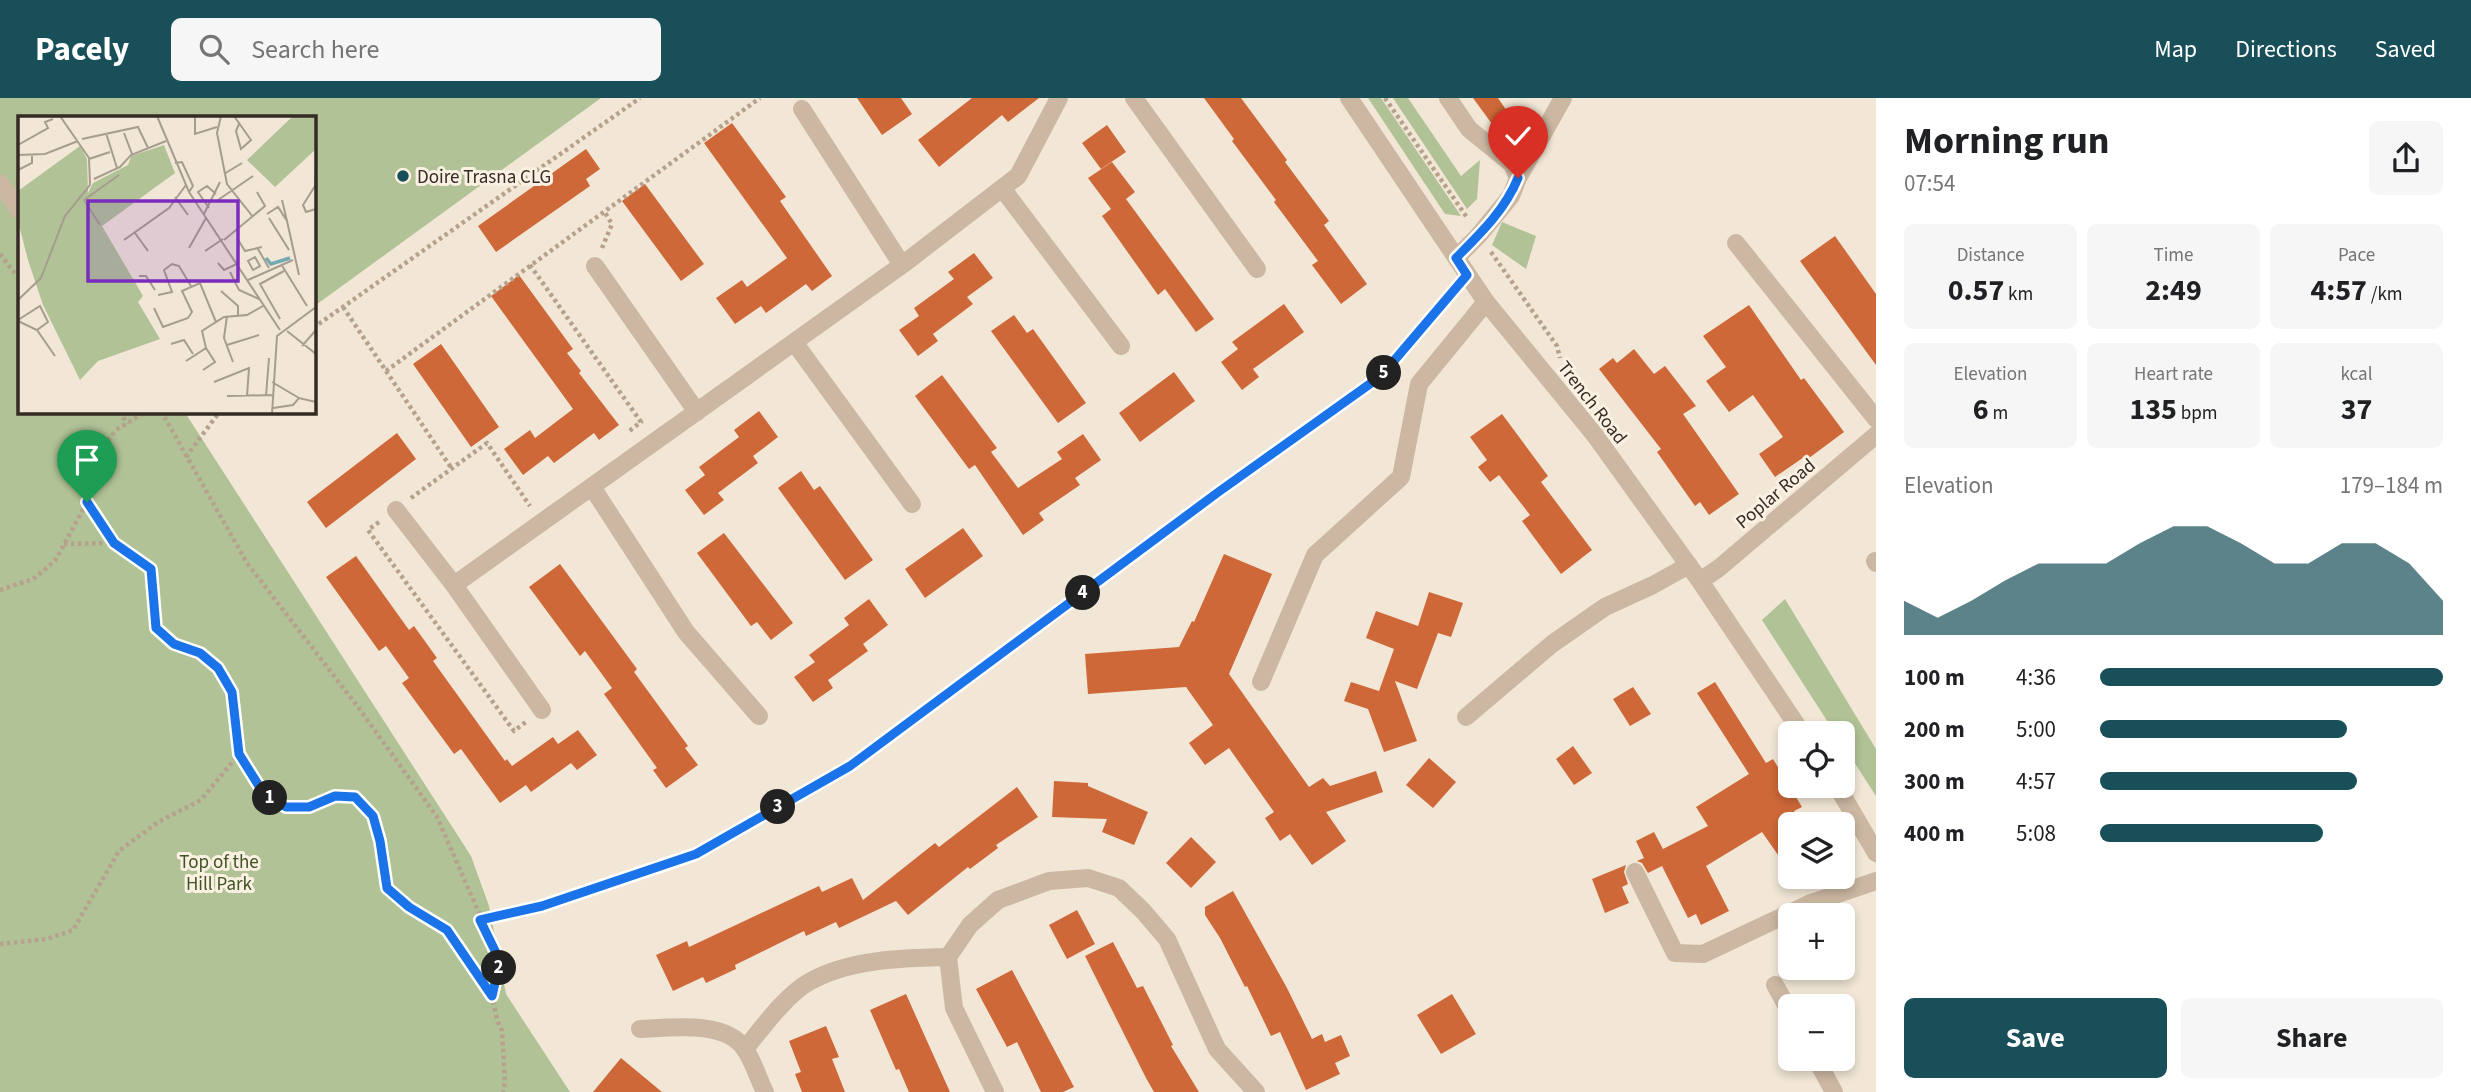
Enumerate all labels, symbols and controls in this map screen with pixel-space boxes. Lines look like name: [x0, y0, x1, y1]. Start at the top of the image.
search box: [171, 18, 661, 81]
text: Pacely: [35, 26, 129, 73]
icon: search: [195, 30, 233, 68]
text: Search here: [251, 31, 379, 68]
text: Map: [2154, 32, 2197, 67]
text: Directions: [2235, 32, 2337, 67]
text: Saved: [2375, 32, 2436, 67]
pin: [1488, 106, 1548, 178]
text: Morning run: [1904, 114, 2109, 168]
inset map: [18, 116, 315, 413]
icon: check: [1499, 117, 1537, 155]
button: share: [2369, 121, 2443, 195]
place label: Doire Trasna CLG: [417, 164, 551, 191]
text: 07:54: [1904, 167, 1955, 200]
marker: Doire Trasna CLG: [395, 168, 411, 184]
text: Distance: [1957, 242, 2024, 269]
text: Time: [2153, 242, 2194, 269]
text: Pace: [2338, 242, 2375, 269]
text: 0.57: [1948, 269, 2004, 312]
text: 2:49: [2145, 269, 2202, 312]
text: 4:57: [2310, 269, 2367, 312]
text: km: [2004, 281, 2033, 308]
text: /km: [2367, 281, 2403, 308]
pin: 5: [1366, 356, 1402, 390]
street label: Trench Road: [1551, 356, 1633, 450]
text: 5: [1378, 359, 1389, 386]
text: Elevation: [1954, 361, 2027, 388]
text: Heart rate: [2134, 361, 2213, 388]
text: kcal: [2341, 361, 2372, 388]
text: 6: [1973, 388, 1989, 431]
text: 135: [2129, 388, 2177, 431]
text: 37: [2341, 388, 2372, 431]
text: m: [1989, 400, 2008, 427]
text: bpm: [2177, 400, 2218, 427]
pin: [57, 430, 117, 502]
icon: arrive: [68, 441, 106, 479]
street label: Poplar Road: [1730, 453, 1822, 536]
text: Elevation: [1904, 469, 1994, 502]
text: 179–184 m: [2340, 469, 2443, 502]
pin: 4: [1066, 575, 1100, 610]
text: 4: [1077, 579, 1088, 606]
text: 100 m: [1904, 661, 1965, 694]
text: 4:36: [2016, 661, 2056, 694]
text: 200 m: [1904, 713, 1965, 746]
text: 5:00: [2016, 713, 2056, 746]
map controls: [1778, 721, 1855, 1071]
button: locate: [1778, 721, 1855, 798]
text: 300 m: [1904, 765, 1965, 798]
text: 4:57: [2016, 765, 2056, 798]
pin: 1: [252, 780, 288, 816]
text: 1: [264, 784, 275, 811]
pin: 3: [760, 790, 796, 824]
text: 3: [772, 793, 783, 820]
button: layers: [1778, 812, 1855, 889]
text: 400 m: [1904, 817, 1965, 850]
text: 5:08: [2016, 817, 2056, 850]
park label: Top of the Hill Park: [179, 849, 259, 898]
button: +: [1778, 903, 1855, 980]
pin: 2: [482, 950, 516, 986]
text: 2: [493, 954, 504, 981]
button: −: [1778, 994, 1855, 1071]
button: Save: [1904, 998, 2167, 1078]
button: Share: [2181, 998, 2443, 1078]

